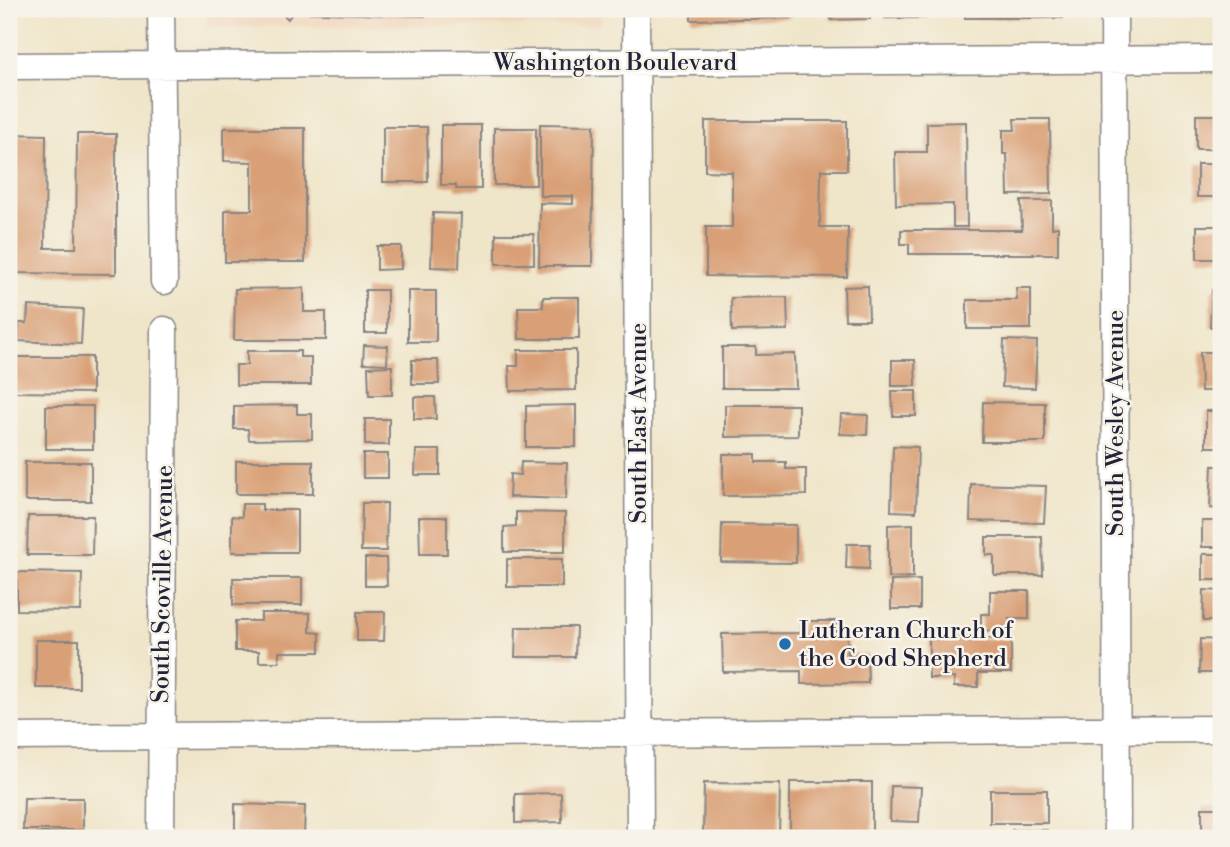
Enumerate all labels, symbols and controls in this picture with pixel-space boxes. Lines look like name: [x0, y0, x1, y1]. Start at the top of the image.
street label: Washington Boulevard: [492, 48, 737, 78]
street label: South Wesley Avenue: [1101, 310, 1131, 536]
street label: South East Avenue: [624, 323, 654, 523]
street label: South Scoville Avenue: [146, 465, 180, 703]
place label: Lutheran Church of the Good Shepherd: [799, 616, 1014, 674]
marker: Lutheran Church of the Good Shepherd: [777, 636, 793, 652]

